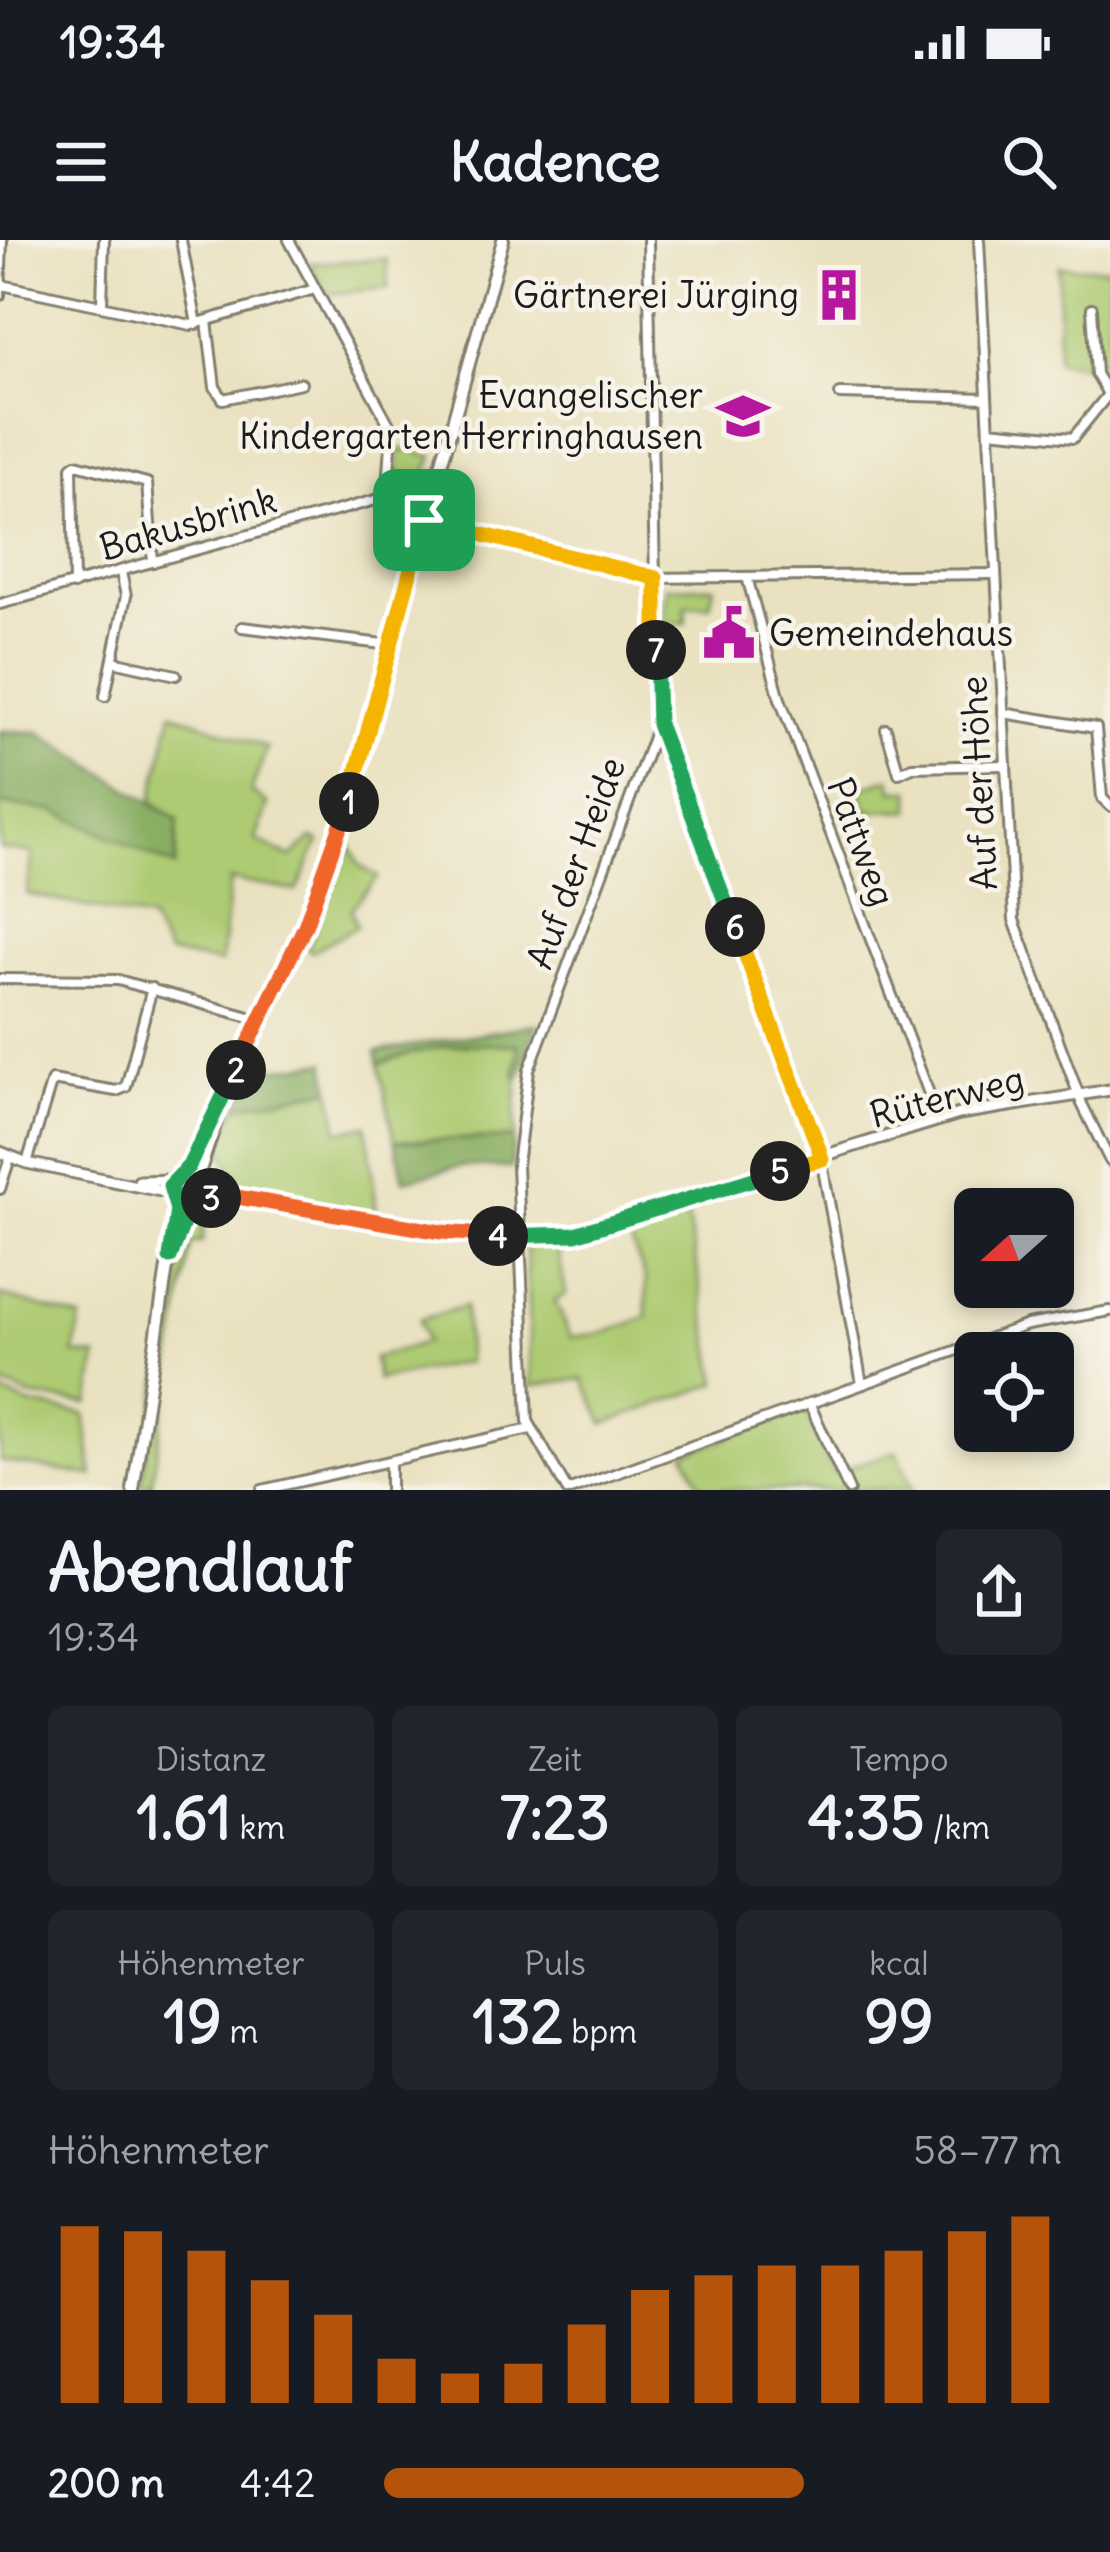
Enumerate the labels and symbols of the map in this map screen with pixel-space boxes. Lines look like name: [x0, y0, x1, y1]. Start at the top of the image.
building icon: Gärtnerei Jürging: [810, 266, 868, 324]
place label: Gärtnerei Jürging: [513, 273, 799, 318]
place label: Evangelischer Kindergarten Herringhausen: [239, 373, 703, 459]
school or university icon: Evangelischer Kindergarten Herringhausen: [714, 387, 772, 445]
pin: [373, 469, 475, 571]
street label: Bakusbrink: [94, 477, 282, 571]
public building icon: Gemeindehaus: [700, 604, 758, 662]
place label: Gemeindehaus: [769, 611, 1013, 656]
pin: 7: [626, 620, 686, 680]
street label: Auf der Höhe: [951, 675, 1007, 891]
street label: Auf der Heide: [517, 751, 635, 975]
pin: 1: [319, 772, 379, 832]
street label: Pattweg: [817, 772, 905, 912]
pin: 6: [705, 897, 765, 957]
pin: 2: [206, 1040, 266, 1100]
street label: Rüterweg: [865, 1056, 1029, 1138]
pin: 5: [750, 1141, 810, 1201]
pin: 3: [181, 1168, 241, 1228]
north arrow: [954, 1188, 1074, 1308]
pin: 4: [468, 1206, 528, 1266]

